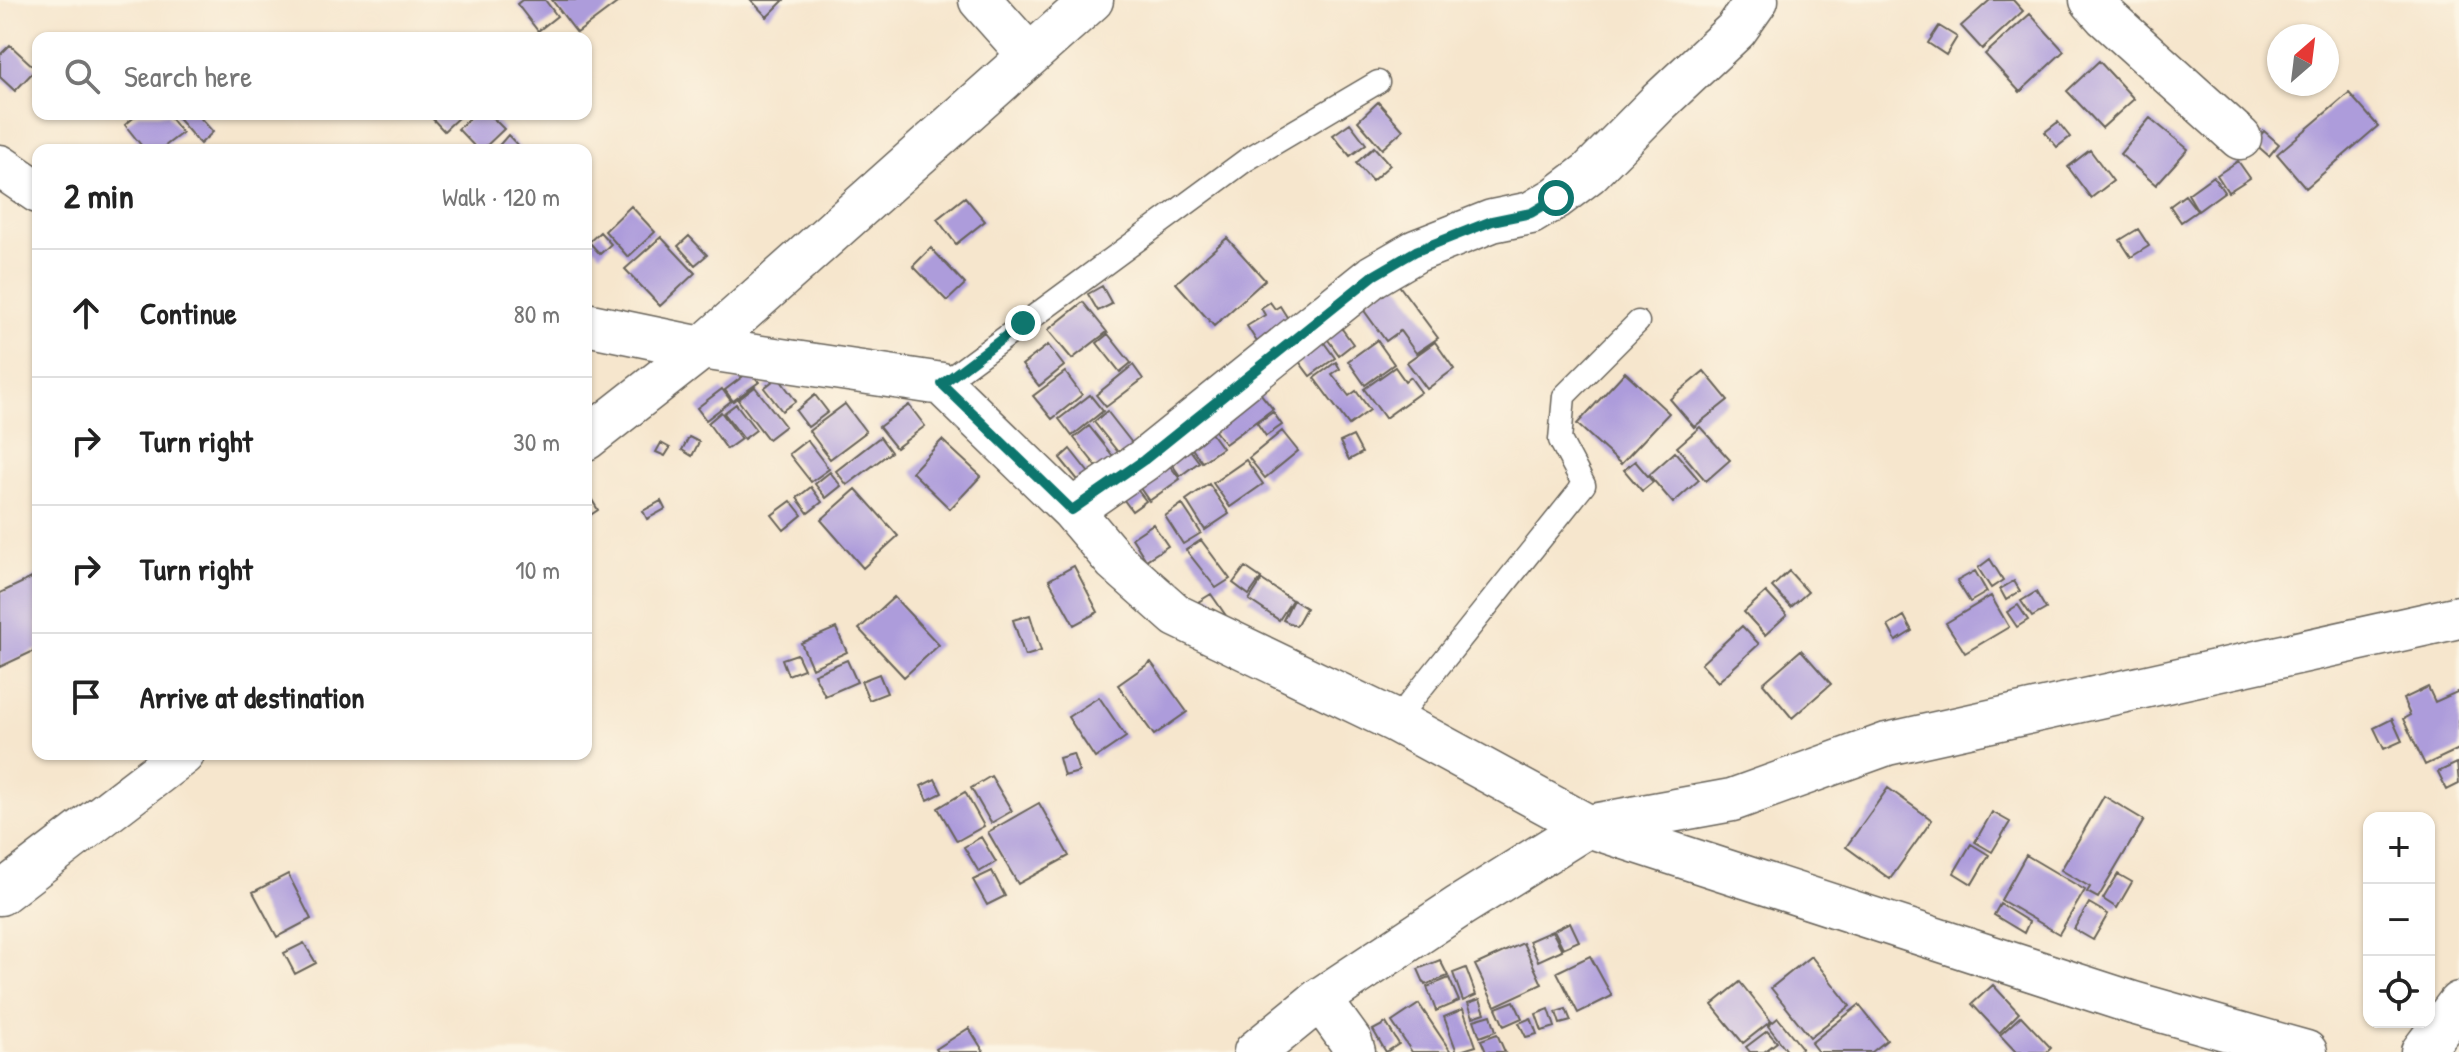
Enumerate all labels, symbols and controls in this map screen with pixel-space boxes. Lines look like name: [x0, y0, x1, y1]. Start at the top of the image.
north arrow: [2267, 24, 2339, 96]
search box: [32, 32, 592, 120]
icon: search: [60, 54, 104, 98]
text: Search here: [124, 56, 252, 96]
text: 2 min: [64, 173, 134, 219]
text: Walk · 120 m: [442, 179, 560, 214]
route start: [1538, 180, 1574, 216]
icon: ahead: [64, 291, 108, 335]
text: Continue: [140, 293, 237, 333]
text: 80 m: [513, 296, 560, 331]
route end: [1005, 305, 1041, 341]
icon: right: [64, 419, 108, 463]
text: Turn right: [140, 421, 253, 461]
text: 30 m: [513, 424, 560, 459]
icon: right: [64, 547, 108, 591]
text: Turn right: [140, 549, 253, 589]
text: 10 m: [515, 552, 560, 587]
icon: arrive: [64, 675, 108, 719]
text: Arrive at destination: [140, 677, 365, 717]
map controls: [2363, 812, 2435, 1028]
button: +: [2363, 812, 2435, 884]
button: −: [2363, 884, 2435, 956]
button: locate: [2363, 956, 2435, 1028]

